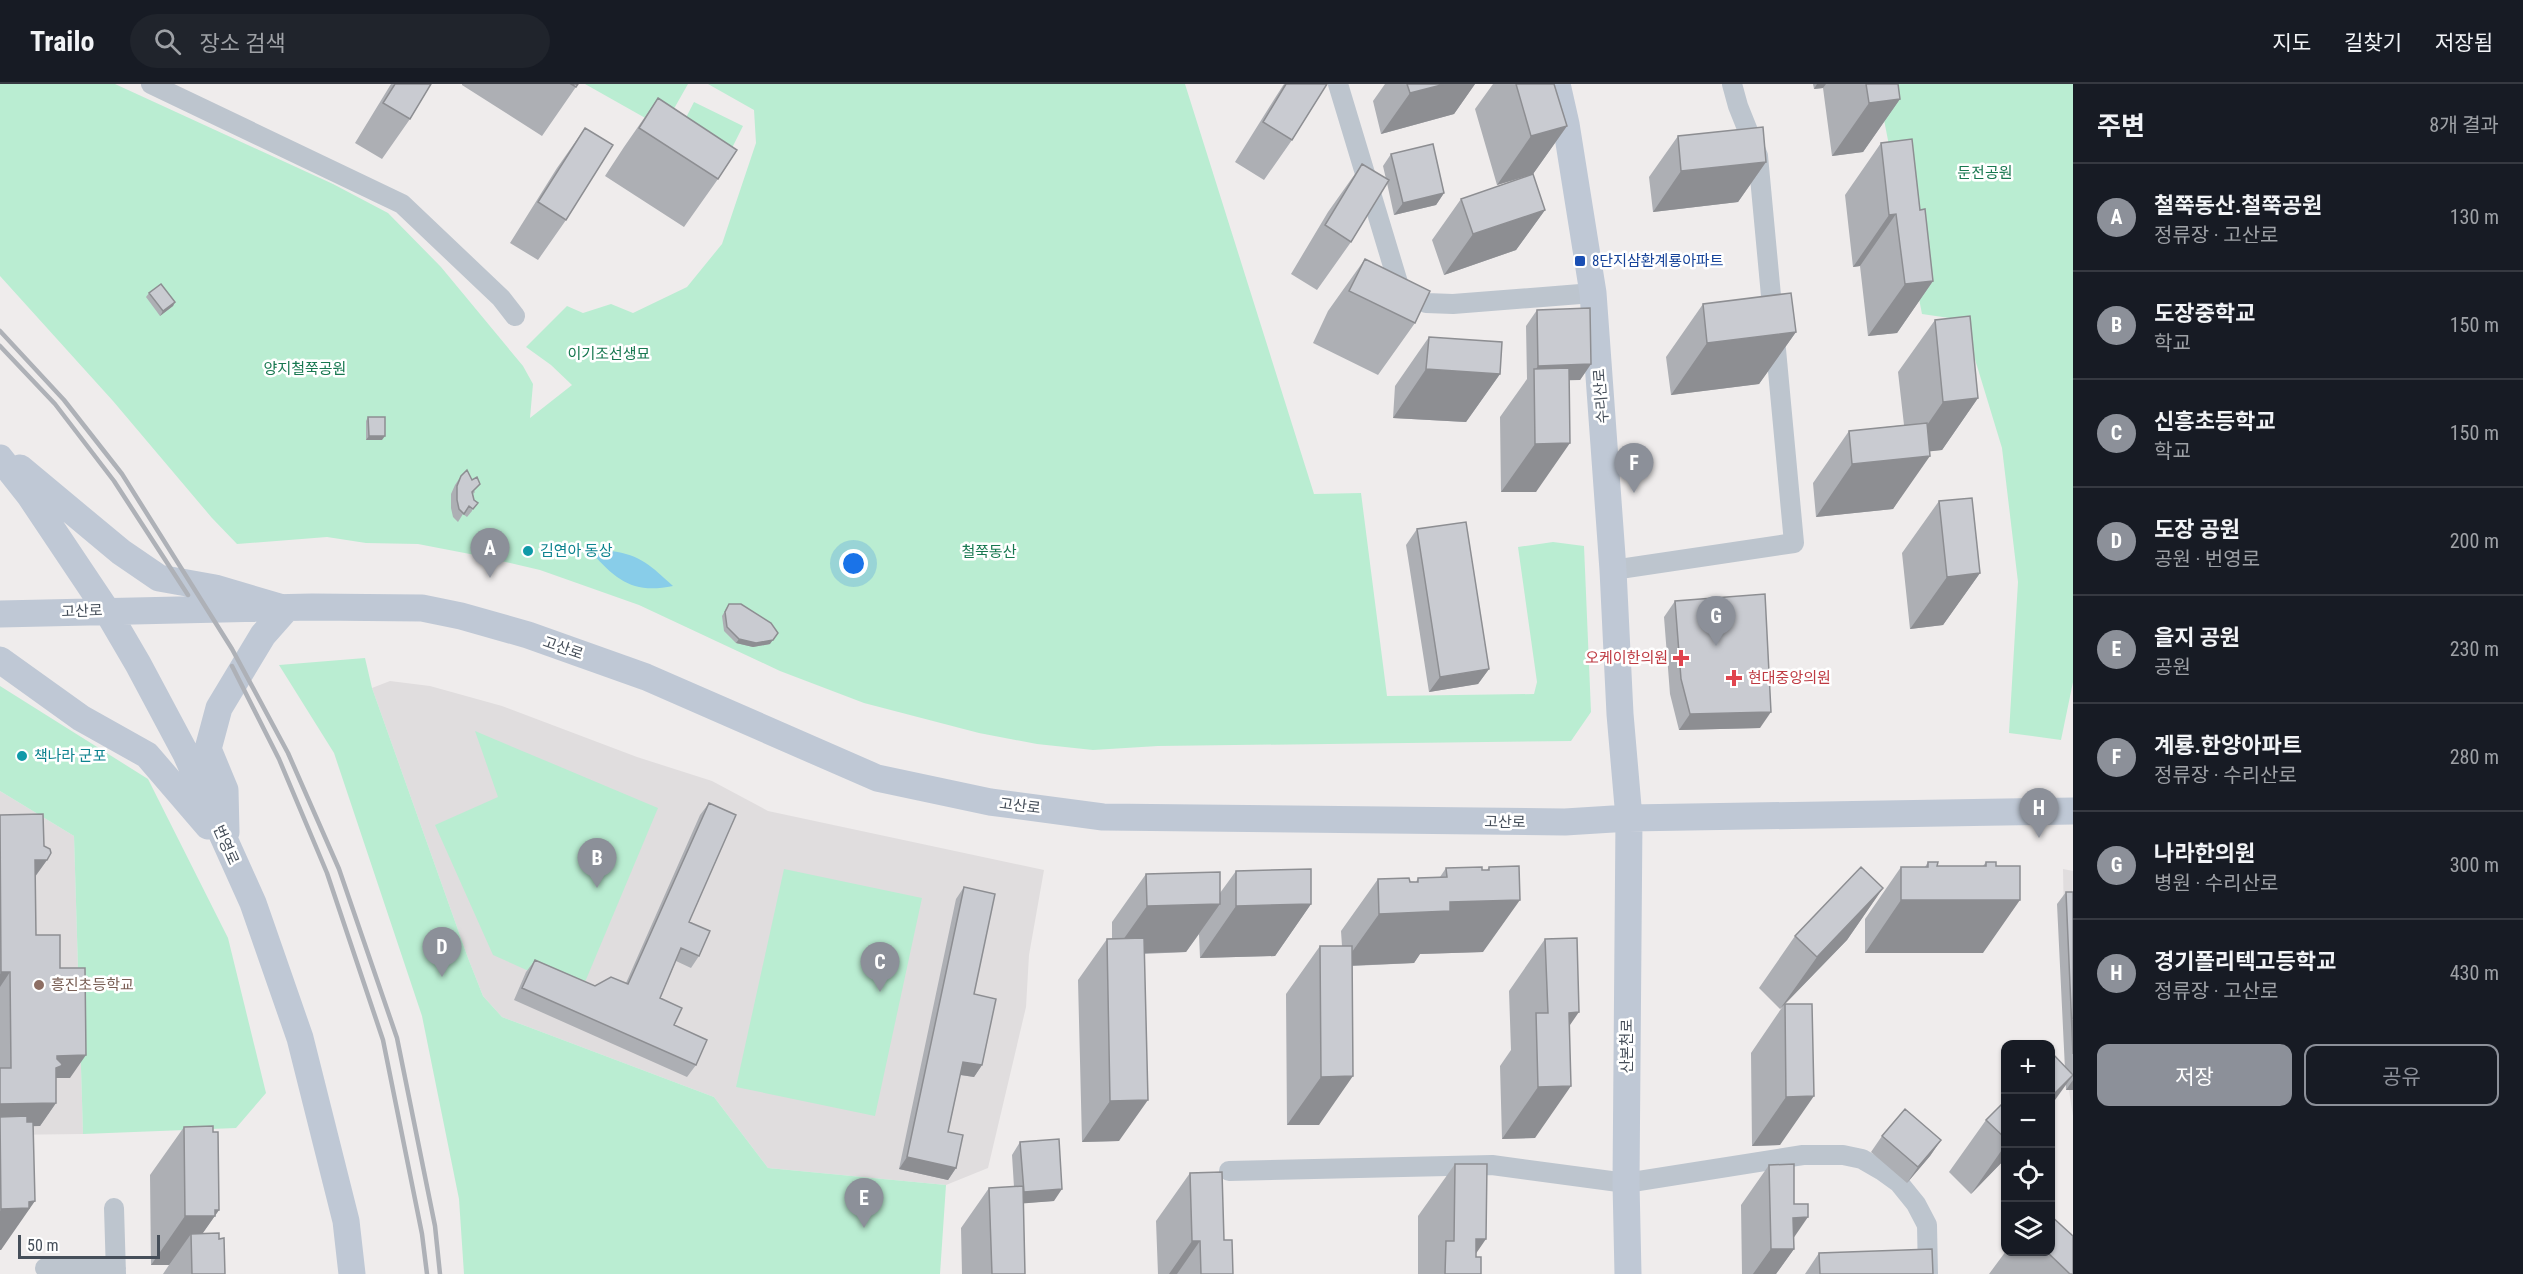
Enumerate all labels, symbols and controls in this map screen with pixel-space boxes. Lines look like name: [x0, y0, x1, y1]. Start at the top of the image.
search box: [130, 14, 550, 68]
text: Trailo: [30, 25, 94, 58]
icon: search: [151, 25, 184, 58]
text: 장소 검색: [199, 31, 285, 56]
text: 지도: [2272, 31, 2311, 55]
text: 길찾기: [2344, 31, 2402, 55]
text: 저장됨: [2435, 31, 2493, 55]
text: 주변: [2097, 111, 2145, 141]
text: 8개 결과: [2429, 113, 2499, 137]
park label: 둔전공원: [1957, 164, 2013, 182]
text: 철쭉동산.철쭉공원: [2154, 193, 2322, 218]
text: A: [2111, 205, 2122, 229]
text: 130 m: [2450, 205, 2499, 229]
text: 정류장 · 고산로: [2154, 223, 2278, 247]
place label: 8단지삼환계룡아파트: [1592, 252, 1724, 270]
marker: 8단지삼환계룡아파트: [1573, 254, 1587, 268]
text: 도장중학교: [2154, 301, 2255, 326]
text: B: [2111, 313, 2122, 337]
text: 150 m: [2450, 313, 2499, 337]
text: 학교: [2154, 331, 2191, 355]
park label: 이기조선생묘: [568, 345, 650, 363]
park label: 양지철쭉공원: [264, 360, 346, 378]
street label: 수리산로: [1590, 368, 1612, 424]
text: 신흥초등학교: [2154, 409, 2275, 434]
text: C: [2111, 421, 2122, 445]
text: 150 m: [2450, 421, 2499, 445]
text: 학교: [2154, 439, 2191, 463]
pin: F: [1614, 444, 1654, 493]
text: 도장 공원: [2154, 517, 2240, 542]
pin: A: [470, 528, 510, 578]
text: D: [2111, 529, 2122, 553]
text: 200 m: [2450, 529, 2499, 553]
place label: 김연아 동상: [540, 542, 613, 560]
park label: 철쭉동산: [961, 543, 1017, 561]
marker: 김연아 동상: [521, 544, 535, 558]
text: 공원 · 번영로: [2154, 547, 2260, 571]
your location: [839, 549, 868, 578]
pin: G: [1696, 596, 1736, 646]
street label: 고산로: [61, 601, 103, 621]
text: 을지 공원: [2154, 625, 2240, 650]
street label: 고산로: [540, 633, 586, 663]
text: E: [2112, 637, 2121, 661]
text: 230 m: [2450, 637, 2499, 661]
place label: 오케이한의원: [1585, 649, 1668, 667]
marker: 오케이한의원: [1672, 649, 1690, 667]
text: 공원: [2154, 655, 2191, 679]
marker: 현대중앙의원: [1725, 669, 1743, 687]
place label: 현대중앙의원: [1748, 669, 1831, 687]
text: 계룡.한양아파트: [2154, 733, 2302, 758]
text: F: [2112, 745, 2121, 769]
text: 280 m: [2450, 745, 2499, 769]
place label: 책나라 군포: [34, 747, 106, 765]
marker: 책나라 군포: [15, 749, 29, 763]
text: 정류장 · 수리산로: [2154, 763, 2297, 787]
pin: H: [2020, 788, 2058, 838]
street label: 고산로: [998, 795, 1042, 817]
street label: 고산로: [1484, 813, 1526, 831]
street label: 번영로: [209, 822, 243, 868]
pin: B: [578, 838, 616, 888]
text: 나라한의원: [2154, 841, 2255, 866]
text: G: [2111, 853, 2122, 877]
text: 300 m: [2450, 853, 2499, 877]
text: 병원 · 수리산로: [2154, 871, 2278, 895]
pin: D: [422, 928, 462, 977]
pin: C: [860, 942, 900, 992]
text: 경기폴리텍고등학교: [2154, 949, 2336, 974]
text: H: [2110, 961, 2123, 985]
text: 430 m: [2450, 961, 2499, 985]
place label: 흥진초등학교: [51, 976, 134, 994]
marker: 흥진초등학교: [32, 978, 46, 992]
text: 정류장 · 고산로: [2154, 979, 2278, 1003]
street label: 산본천로: [1618, 1018, 1636, 1074]
map controls: [2001, 1040, 2055, 1256]
button: +: [2001, 1040, 2055, 1094]
button: 저장: [2097, 1044, 2292, 1106]
button: 공유: [2304, 1044, 2499, 1106]
button: −: [2001, 1094, 2055, 1148]
button: locate: [2001, 1148, 2055, 1202]
pin: E: [844, 1178, 884, 1228]
button: layers: [2001, 1202, 2055, 1256]
scale bar: [18, 1232, 160, 1260]
text: 50 m: [27, 1236, 59, 1255]

